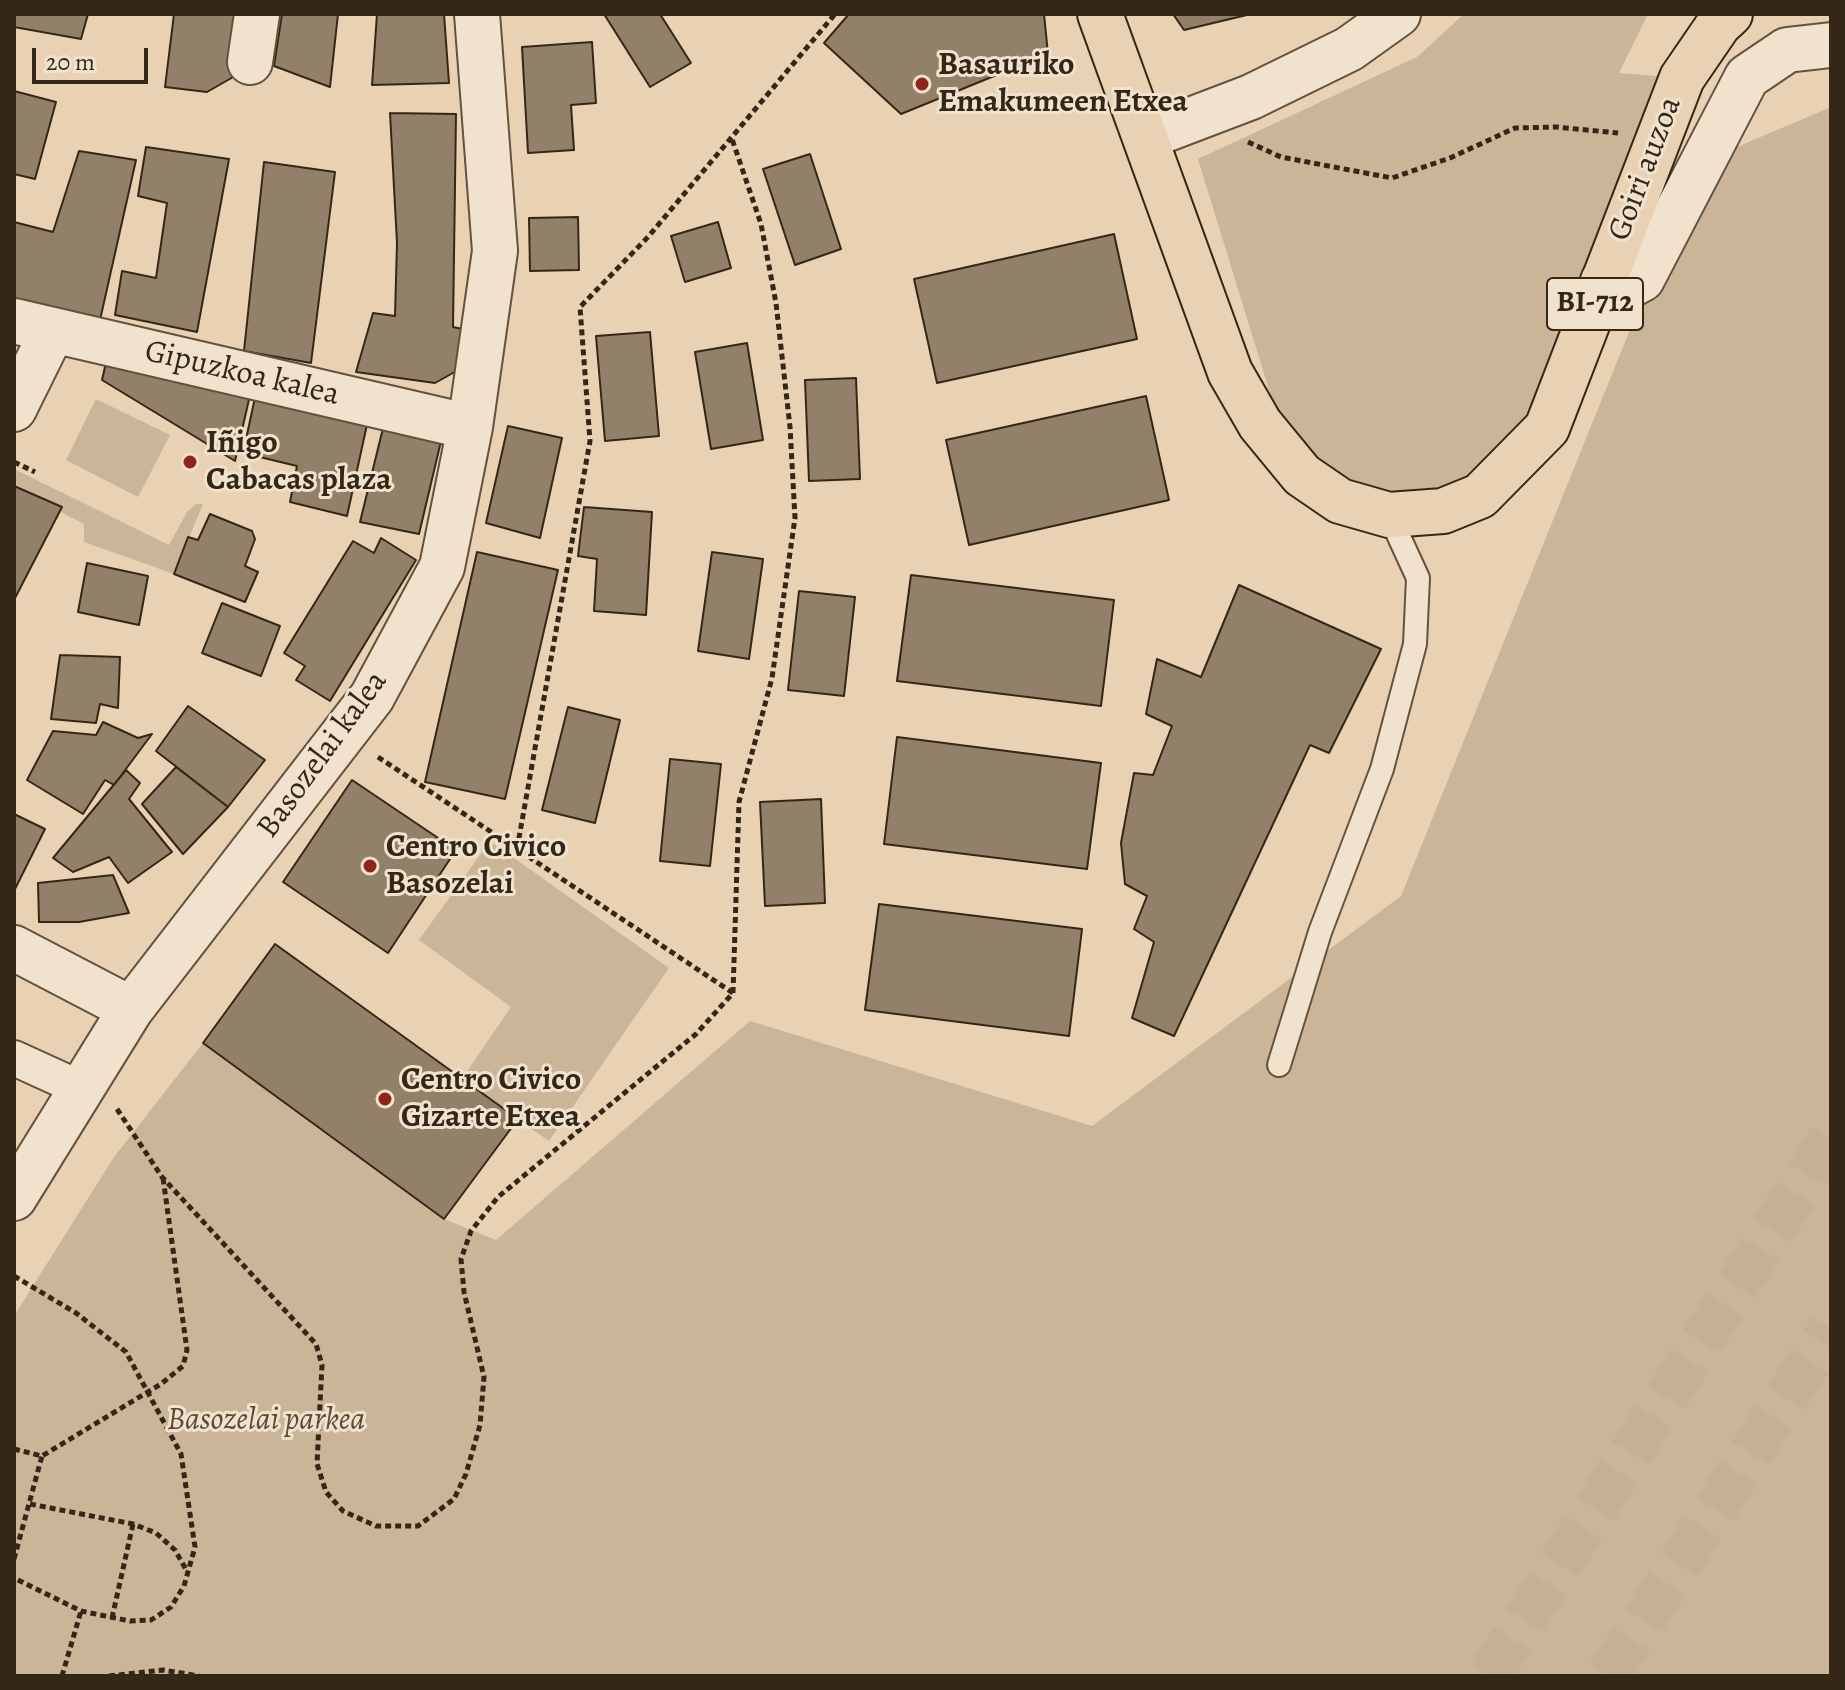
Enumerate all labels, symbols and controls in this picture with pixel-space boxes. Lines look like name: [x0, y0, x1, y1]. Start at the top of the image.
scale bar: [36, 32, 152, 82]
text: 20 m: [46, 46, 95, 78]
place label: Basauriko Emakumeen Etxea: [938, 47, 1188, 122]
marker: Basauriko Emakumeen Etxea: [913, 75, 931, 93]
street label: Goiri auzoa: [1601, 92, 1691, 246]
road number: BI-712: [1547, 278, 1643, 330]
street label: Gipuzkoa kalea: [141, 333, 343, 415]
place label: Iñigo Cabacas plaza: [206, 425, 392, 500]
marker: Iñigo Cabacas plaza: [181, 453, 199, 471]
street label: Basozelai kalea: [250, 664, 396, 846]
place label: Centro Civico Basozelai: [386, 829, 566, 904]
marker: Centro Civico Basozelai: [361, 857, 379, 875]
place label: Centro Civico Gizarte Etxea: [401, 1062, 581, 1137]
marker: Centro Civico Gizarte Etxea: [376, 1090, 394, 1108]
park label: Basozelai parkea: [167, 1402, 365, 1440]

